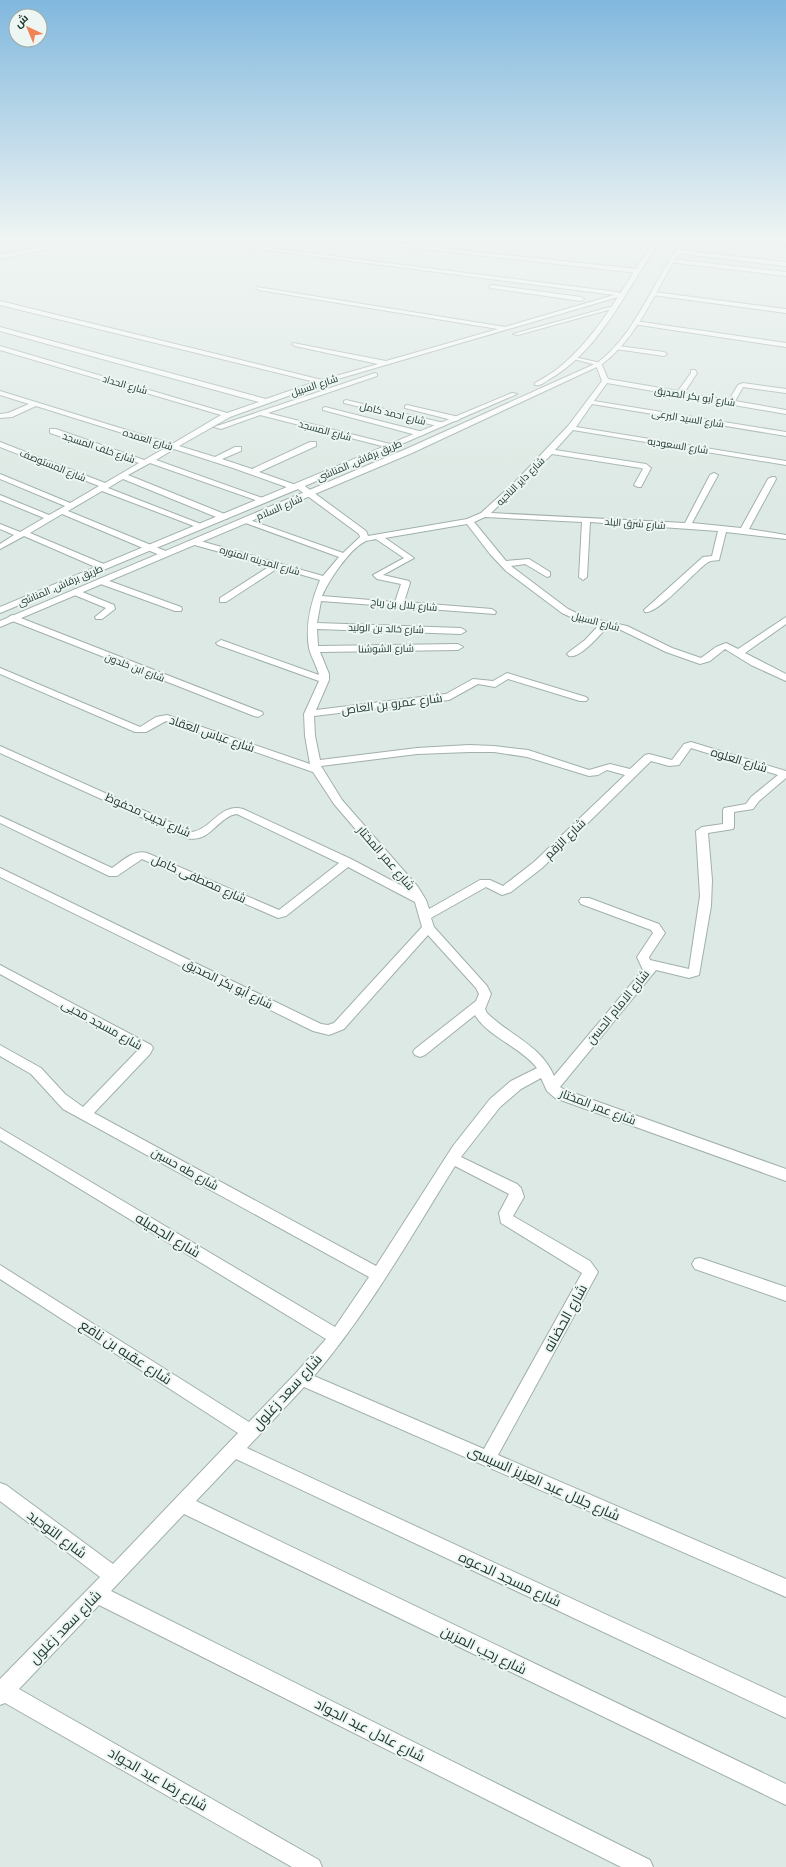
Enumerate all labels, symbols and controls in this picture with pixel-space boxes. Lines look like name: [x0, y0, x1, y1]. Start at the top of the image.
north arrow: [8, 8, 48, 48]
text: ش: [11, 11, 31, 31]
street label: شارع الحداد: [101, 372, 149, 397]
street label: شارع السبيل: [289, 372, 339, 399]
street label: شارع أبو بكر الصديق: [654, 384, 736, 409]
street label: شارع احمد كامل: [359, 399, 427, 428]
street label: شارع السيد البرعى: [651, 406, 725, 431]
street label: شارع المسجد: [297, 417, 353, 444]
street label: شارع العمده: [121, 426, 174, 453]
street label: شارع خلف المسجد: [61, 429, 137, 466]
street label: شارع السعوديه: [647, 434, 709, 457]
street label: طريق برقاش, المناشى: [315, 437, 404, 484]
street label: شارع المستوصف: [18, 446, 88, 485]
street label: شارع داير الناحيه: [493, 454, 547, 508]
street label: شارع السلام: [254, 492, 305, 524]
street label: شارع شرق البلد: [604, 515, 666, 532]
street label: شارع المدينه المنوره: [218, 543, 302, 578]
street label: طريق برقاش, المناشى: [16, 562, 105, 609]
street label: شارع بلال بن رباح: [370, 595, 438, 614]
street label: شارع السبيل: [571, 609, 621, 634]
street label: شارع خالد بن الوليد: [348, 621, 424, 636]
street label: شارع الشوشنا: [358, 642, 414, 655]
street label: شارع ابن خلدون: [103, 650, 167, 685]
street label: شارع عمرو بن العاص: [341, 690, 443, 718]
street label: شارع عباس العقاد: [167, 712, 257, 756]
street label: شارع العلوه: [709, 744, 769, 776]
street label: شارع نجيب محفوظ: [103, 789, 193, 841]
street label: شارع الزقم: [541, 815, 589, 863]
street label: شارع عمر المختار: [353, 822, 418, 894]
street label: شارع مصطفى كامل: [149, 851, 249, 907]
street label: شارع أبو بكر الصديق: [181, 955, 276, 1013]
street label: شارع الامام الحسن: [583, 966, 653, 1048]
street label: شارع مسجد محيى: [59, 996, 145, 1054]
street label: شارع عمر المختار: [557, 1085, 638, 1129]
street label: شارع طه حسين: [149, 1144, 221, 1194]
street label: شارع الجميله: [132, 1209, 204, 1261]
street label: شارع الحضانه: [539, 1281, 591, 1355]
street label: شارع عقبه بن نافع: [77, 1316, 175, 1388]
street label: شارع سعد زغلول: [248, 1350, 326, 1434]
street label: شارع جلال عبد العزيز السيسى: [465, 1441, 623, 1525]
street label: شارع التوحيد: [24, 1506, 90, 1562]
street label: شارع مسجد الدعوه: [456, 1547, 564, 1611]
street label: شارع سعد زغلول: [25, 1586, 105, 1668]
street label: شارع رجب المزين: [438, 1621, 530, 1679]
street label: شارع عادل عبد الجواد: [312, 1694, 428, 1766]
street label: شارع رضا عبد الجواد: [105, 1743, 211, 1815]

